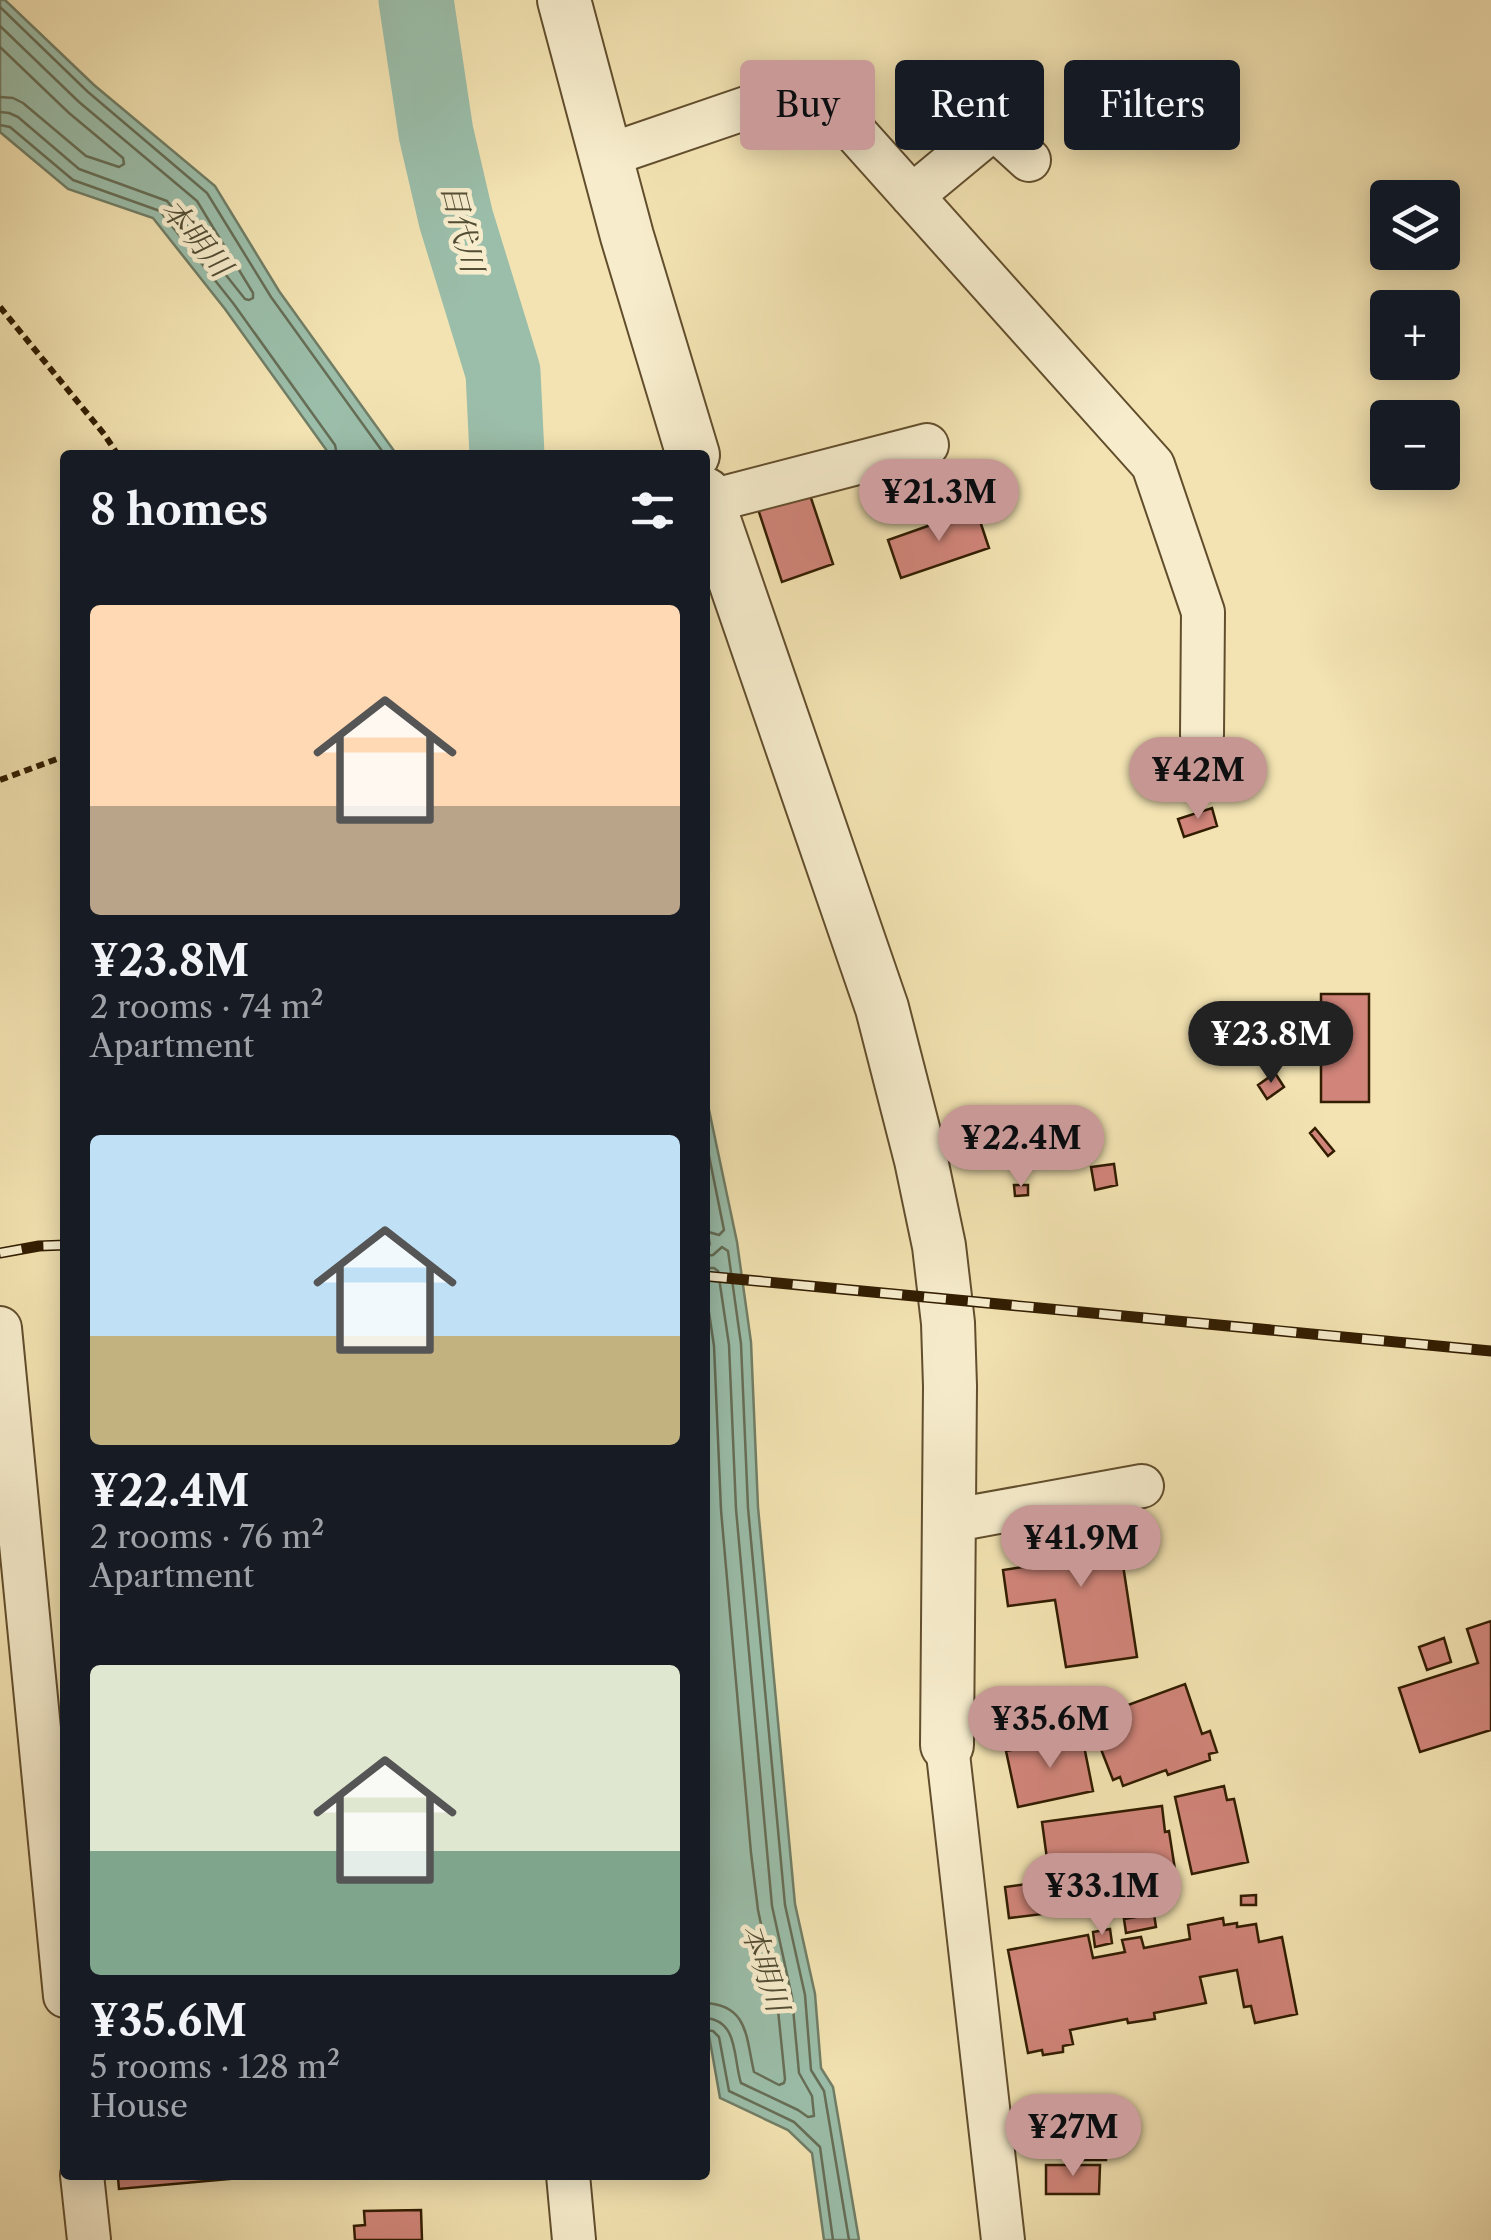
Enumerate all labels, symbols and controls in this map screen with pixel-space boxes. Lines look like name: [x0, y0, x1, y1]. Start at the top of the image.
chip: Buy: [740, 60, 875, 150]
chip: Rent: [895, 60, 1044, 150]
chip: Filters: [1064, 60, 1240, 150]
water label: 目代川: [434, 180, 492, 279]
map controls: [1370, 180, 1460, 490]
button: layers: [1370, 180, 1460, 270]
water label: 本明川: [153, 191, 241, 286]
button: +: [1370, 290, 1460, 380]
button: −: [1370, 400, 1460, 490]
pin: ¥21.3M: [858, 459, 1020, 544]
text: ¥21.3M: [881, 472, 997, 511]
icon: filters: [625, 483, 680, 538]
text: 8 homes: [90, 484, 268, 536]
icon: home: [295, 670, 475, 850]
pin: ¥42M: [1139, 737, 1257, 822]
text: ¥42M: [1151, 750, 1245, 789]
text: ¥23.8M: [90, 935, 249, 987]
text: 2 rooms · 74 m²: [90, 987, 324, 1026]
pin: ¥23.8M: [1190, 1001, 1352, 1086]
text: ¥23.8M: [1210, 1014, 1332, 1053]
text: Apartment: [90, 1026, 254, 1065]
pin: ¥22.4M: [940, 1105, 1102, 1190]
text: ¥22.4M: [960, 1118, 1082, 1157]
icon: home: [295, 1200, 475, 1380]
text: ¥22.4M: [90, 1465, 250, 1517]
pin: ¥41.9M: [1000, 1505, 1162, 1590]
text: 2 rooms · 76 m²: [90, 1517, 324, 1556]
text: ¥41.9M: [1023, 1518, 1139, 1557]
text: Apartment: [90, 1556, 254, 1595]
pin: ¥35.6M: [969, 1686, 1131, 1771]
text: ¥35.6M: [990, 1699, 1110, 1738]
icon: home: [295, 1730, 475, 1910]
pin: ¥33.1M: [1021, 1853, 1183, 1938]
text: ¥33.1M: [1044, 1866, 1160, 1905]
water label: 本明川: [734, 1919, 798, 2019]
text: ¥35.6M: [90, 1995, 247, 2047]
text: 5 rooms · 128 m²: [90, 2047, 340, 2086]
text: House: [90, 2086, 188, 2125]
pin: ¥27M: [1014, 2094, 1132, 2179]
text: ¥27M: [1027, 2107, 1119, 2146]

